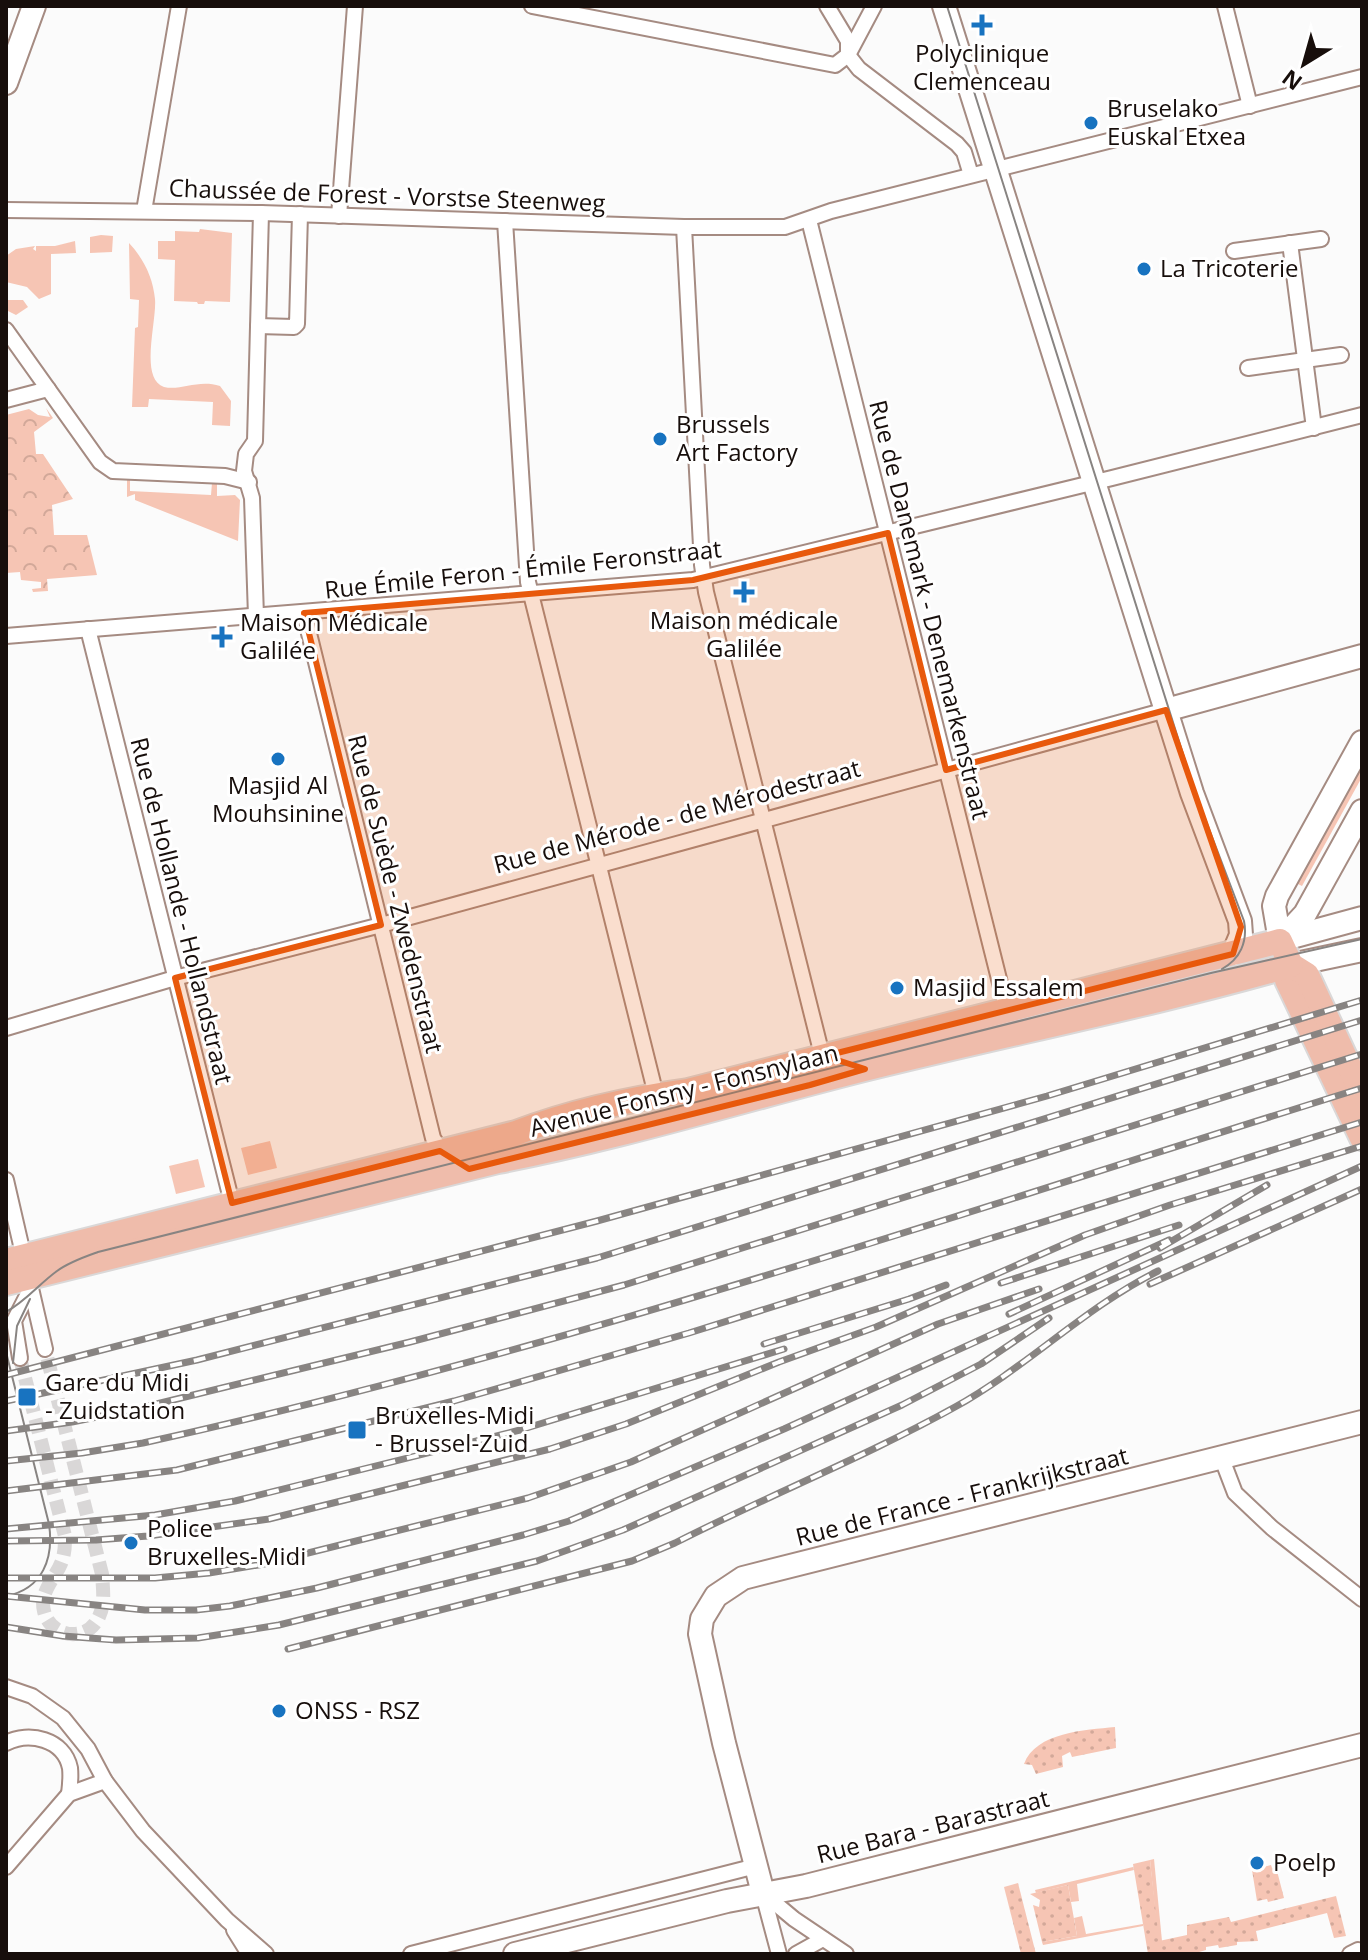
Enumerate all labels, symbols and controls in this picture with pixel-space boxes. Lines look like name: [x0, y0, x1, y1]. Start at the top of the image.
marker: Polyclinique Clemenceau: [971, 14, 993, 36]
north arrow: [1264, 24, 1344, 104]
place label: Polyclinique Clemenceau: [913, 36, 1051, 97]
text: N: [1275, 63, 1308, 98]
place label: Bruselako Euskal Etxea: [1107, 91, 1246, 152]
marker: Bruselako Euskal Etxea: [1082, 114, 1100, 132]
street label: Chaussée de Forest - Vorstse Steenweg: [168, 170, 606, 219]
place label: La Tricoterie: [1160, 251, 1299, 284]
marker: La Tricoterie: [1135, 260, 1153, 278]
street label: Rue de Danemark - Denemarkenstraat: [862, 397, 999, 823]
place label: Brussels Art Factory: [676, 407, 799, 468]
marker: Brussels Art Factory: [651, 430, 669, 448]
street label: Rue Émile Feron - Émile Feronstraat: [323, 531, 723, 606]
marker: Maison médicale Galilée: [733, 581, 755, 603]
place label: Maison médicale Galilée: [650, 603, 838, 664]
place label: Maison Médicale Galilée: [240, 605, 428, 666]
marker: Maison Médicale Galilée: [211, 626, 233, 648]
street label: Rue de Suède - Zwedenstraat: [341, 731, 452, 1056]
street label: Rue de Hollande - Hollandstraat: [123, 734, 242, 1087]
marker: Masjid Al Mouhsinine: [269, 750, 287, 768]
street label: Rue de Mérode - de Mérodestraat: [490, 751, 864, 880]
place label: Masjid Al Mouhsinine: [212, 768, 344, 829]
place label: Masjid Essalem: [913, 970, 1084, 1003]
marker: Masjid Essalem: [888, 979, 906, 997]
street label: Avenue Fonsny - Fonsnylaan: [526, 1035, 841, 1144]
place label: Gare du Midi - Zuidstation: [45, 1365, 189, 1426]
marker: Gare du Midi - Zuidstation: [16, 1386, 38, 1408]
place label: Bruxelles-Midi - Brussel-Zuid: [375, 1398, 534, 1459]
marker: Bruxelles-Midi - Brussel-Zuid: [346, 1419, 368, 1441]
street label: Rue de France - Frankrijkstraat: [792, 1438, 1131, 1553]
place label: Police Bruxelles-Midi: [147, 1511, 306, 1572]
marker: Police Bruxelles-Midi: [122, 1534, 140, 1552]
place label: ONSS - RSZ: [295, 1693, 420, 1726]
marker: ONSS - RSZ: [270, 1702, 288, 1720]
street label: Rue Bara - Barastraat: [813, 1781, 1052, 1870]
place label: Poelp: [1273, 1845, 1336, 1878]
marker: Poelp: [1248, 1854, 1266, 1872]

